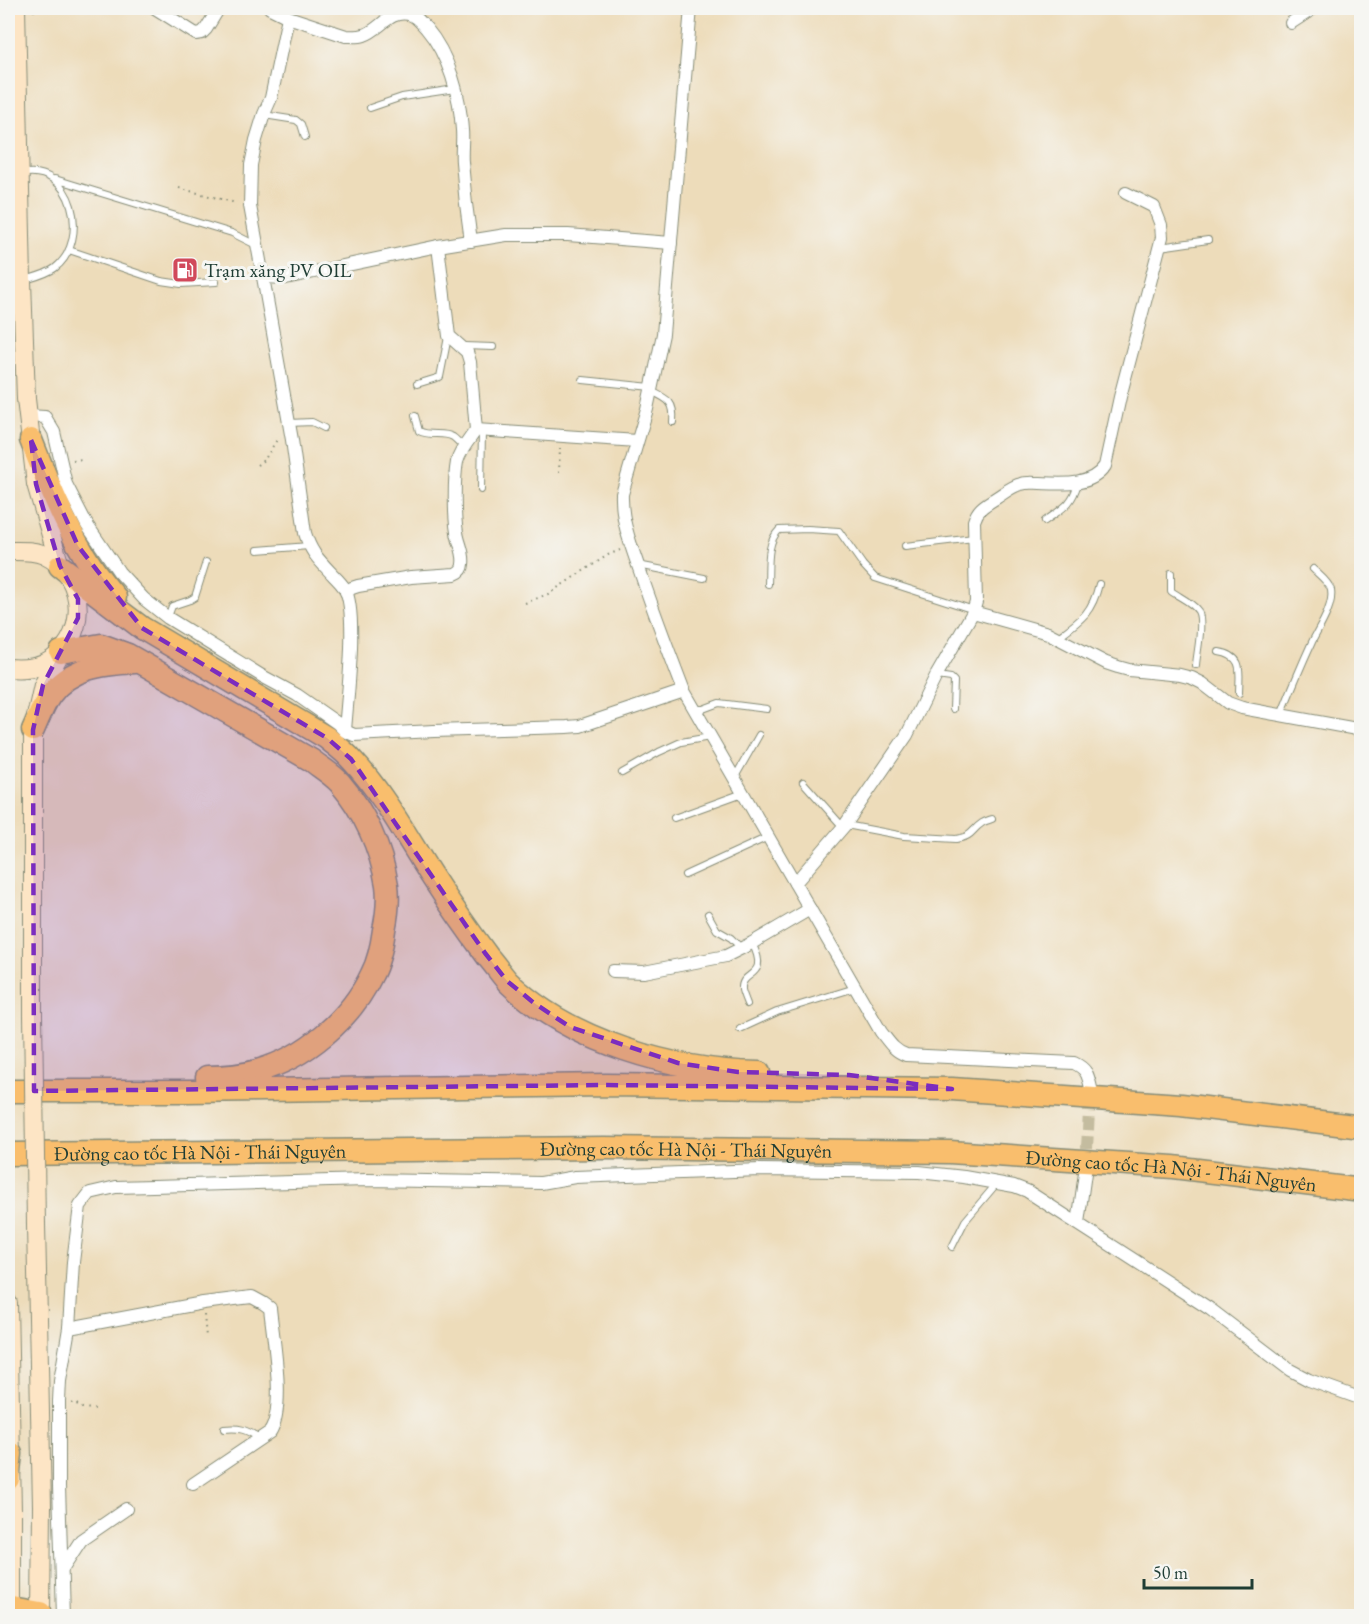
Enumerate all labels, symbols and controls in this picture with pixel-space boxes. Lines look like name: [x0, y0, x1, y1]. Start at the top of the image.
fuel station icon: Trạm xăng PV OIL: [170, 255, 200, 285]
place label: Trạm xăng PV OIL: [204, 257, 352, 283]
street label: Đường cao tốc Hà Nội - Thái Nguyên: [540, 1135, 833, 1164]
street label: Đường cao tốc Hà Nội - Thái Nguyên: [54, 1138, 347, 1167]
street label: Đường cao tốc Hà Nội - Thái Nguyên: [1025, 1144, 1319, 1197]
scale bar: [1144, 1552, 1252, 1590]
text: 50 m: [1153, 1561, 1188, 1584]

